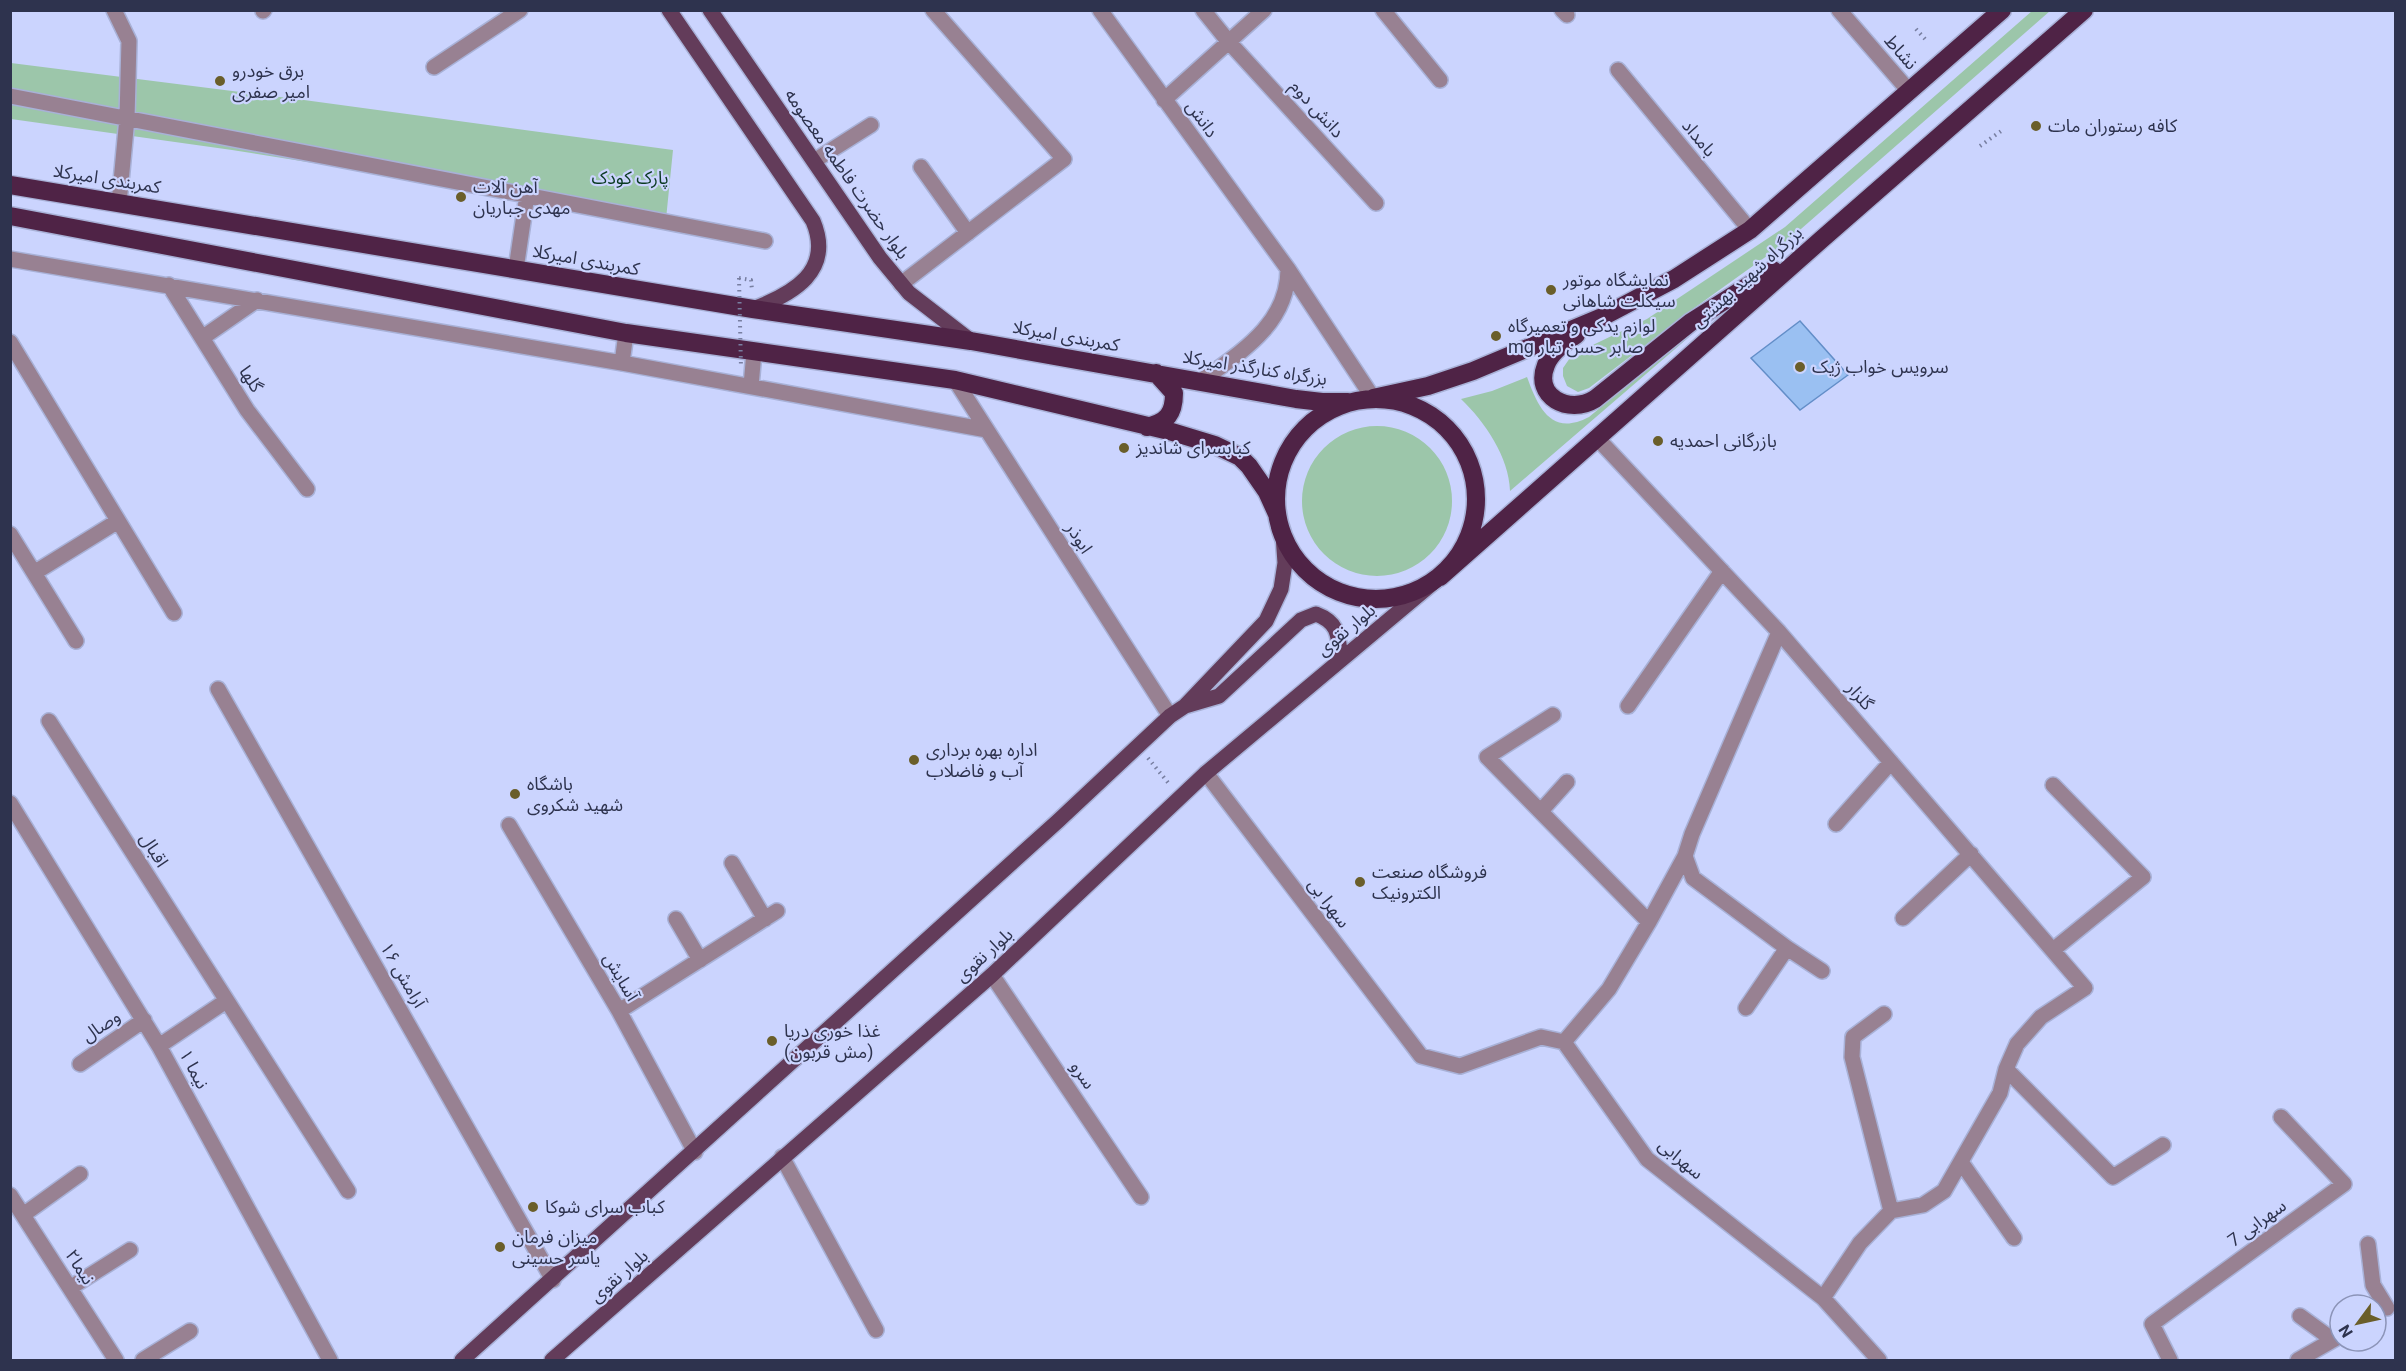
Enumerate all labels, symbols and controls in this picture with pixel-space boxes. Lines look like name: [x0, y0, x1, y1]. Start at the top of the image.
street label: نشاط: [1880, 30, 1922, 73]
place label: برق خودرو امیر صفری: [232, 60, 310, 103]
marker: برق خودرو امیر صفری: [213, 74, 227, 88]
street label: دانش دوم: [1283, 75, 1349, 145]
street label: بلوار حضرت فاطمه معصومه: [780, 85, 914, 263]
street label: دانش: [1181, 96, 1223, 142]
street label: بامداد: [1678, 115, 1721, 161]
place label: کافه رستوران مات: [2048, 115, 2178, 137]
marker: کافه رستوران مات: [2029, 119, 2043, 133]
street label: کمربندی امیرکلا: [52, 160, 163, 198]
park label: پارک کودک: [591, 167, 669, 189]
place label: آهن آلات مهدی جباریان: [473, 176, 570, 219]
marker: آهن آلات مهدی جباریان: [454, 190, 468, 204]
street label: بزرگراه شهید بهشتی: [1687, 222, 1807, 332]
street label: کمربندی امیرکلا: [531, 240, 642, 280]
place label: نمایشگاه موتور سیکلت شاهانی: [1562, 269, 1676, 312]
marker: نمایشگاه موتور سیکلت شاهانی: [1544, 283, 1558, 297]
place label: لوازم یدکی و تعمیرگاه mg صابر حسن تبار: [1508, 315, 1655, 358]
street label: کمربندی امیرکلا: [1011, 316, 1122, 356]
marker: لوازم یدکی و تعمیرگاه mg صابر حسن تبار: [1489, 329, 1503, 343]
street label: بزرگراه کنارگذر امیرکلا: [1181, 346, 1329, 390]
place label: سرویس خواب ژیک: [1812, 356, 1949, 378]
marker: سرویس خواب ژیک: [1793, 360, 1807, 374]
street label: گلها: [235, 362, 268, 396]
place label: بازرگانی احمدیه: [1670, 430, 1777, 452]
marker: بازرگانی احمدیه: [1651, 434, 1665, 448]
place label: کبابسرای شاندیز: [1135, 437, 1251, 459]
marker: کبابسرای شاندیز: [1117, 441, 1131, 455]
street label: ابوذر: [1060, 517, 1097, 558]
street label: بلوار نقوی: [1312, 599, 1380, 661]
street label: گلزار: [1841, 677, 1879, 715]
place label: اداره بهره برداری آب و فاضلاب: [926, 739, 1038, 781]
marker: اداره بهره برداری آب و فاضلاب: [907, 753, 921, 767]
place label: باشگاه شهید شکروی: [527, 773, 623, 816]
marker: باشگاه شهید شکروی: [508, 787, 522, 801]
street label: اقبال: [135, 829, 173, 871]
place label: فروشگاه صنعت الکترونیک: [1372, 861, 1487, 904]
street label: سهرا بی: [1303, 874, 1355, 932]
marker: فروشگاه صنعت الکترونیک: [1353, 875, 1367, 889]
street label: بلوار نقوی: [951, 923, 1017, 987]
street label: آرامش ۱۶: [375, 938, 431, 1012]
street label: آسایش: [599, 949, 644, 1006]
street label: وصال: [77, 1005, 125, 1047]
place label: غذا خوری دریا (مش قربون): [784, 1020, 881, 1063]
marker: غذا خوری دریا (مش قربون): [765, 1034, 779, 1048]
street label: نیما ۱: [175, 1045, 214, 1092]
street label: سرو: [1066, 1057, 1100, 1093]
street label: سهرابی: [1654, 1134, 1708, 1184]
street label: سهرابی 7: [2223, 1194, 2291, 1252]
place label: کباب سرای شوکا: [545, 1196, 665, 1218]
marker: کباب سرای شوکا: [526, 1200, 540, 1214]
place label: میزان فرمان یاسر حسینی: [512, 1226, 600, 1269]
marker: میزان فرمان یاسر حسینی: [493, 1240, 507, 1254]
street label: نیما۲: [61, 1245, 99, 1288]
street label: بلوار نقوی: [585, 1245, 653, 1307]
north arrow: [2328, 1293, 2388, 1353]
text: N: [2335, 1321, 2357, 1341]

